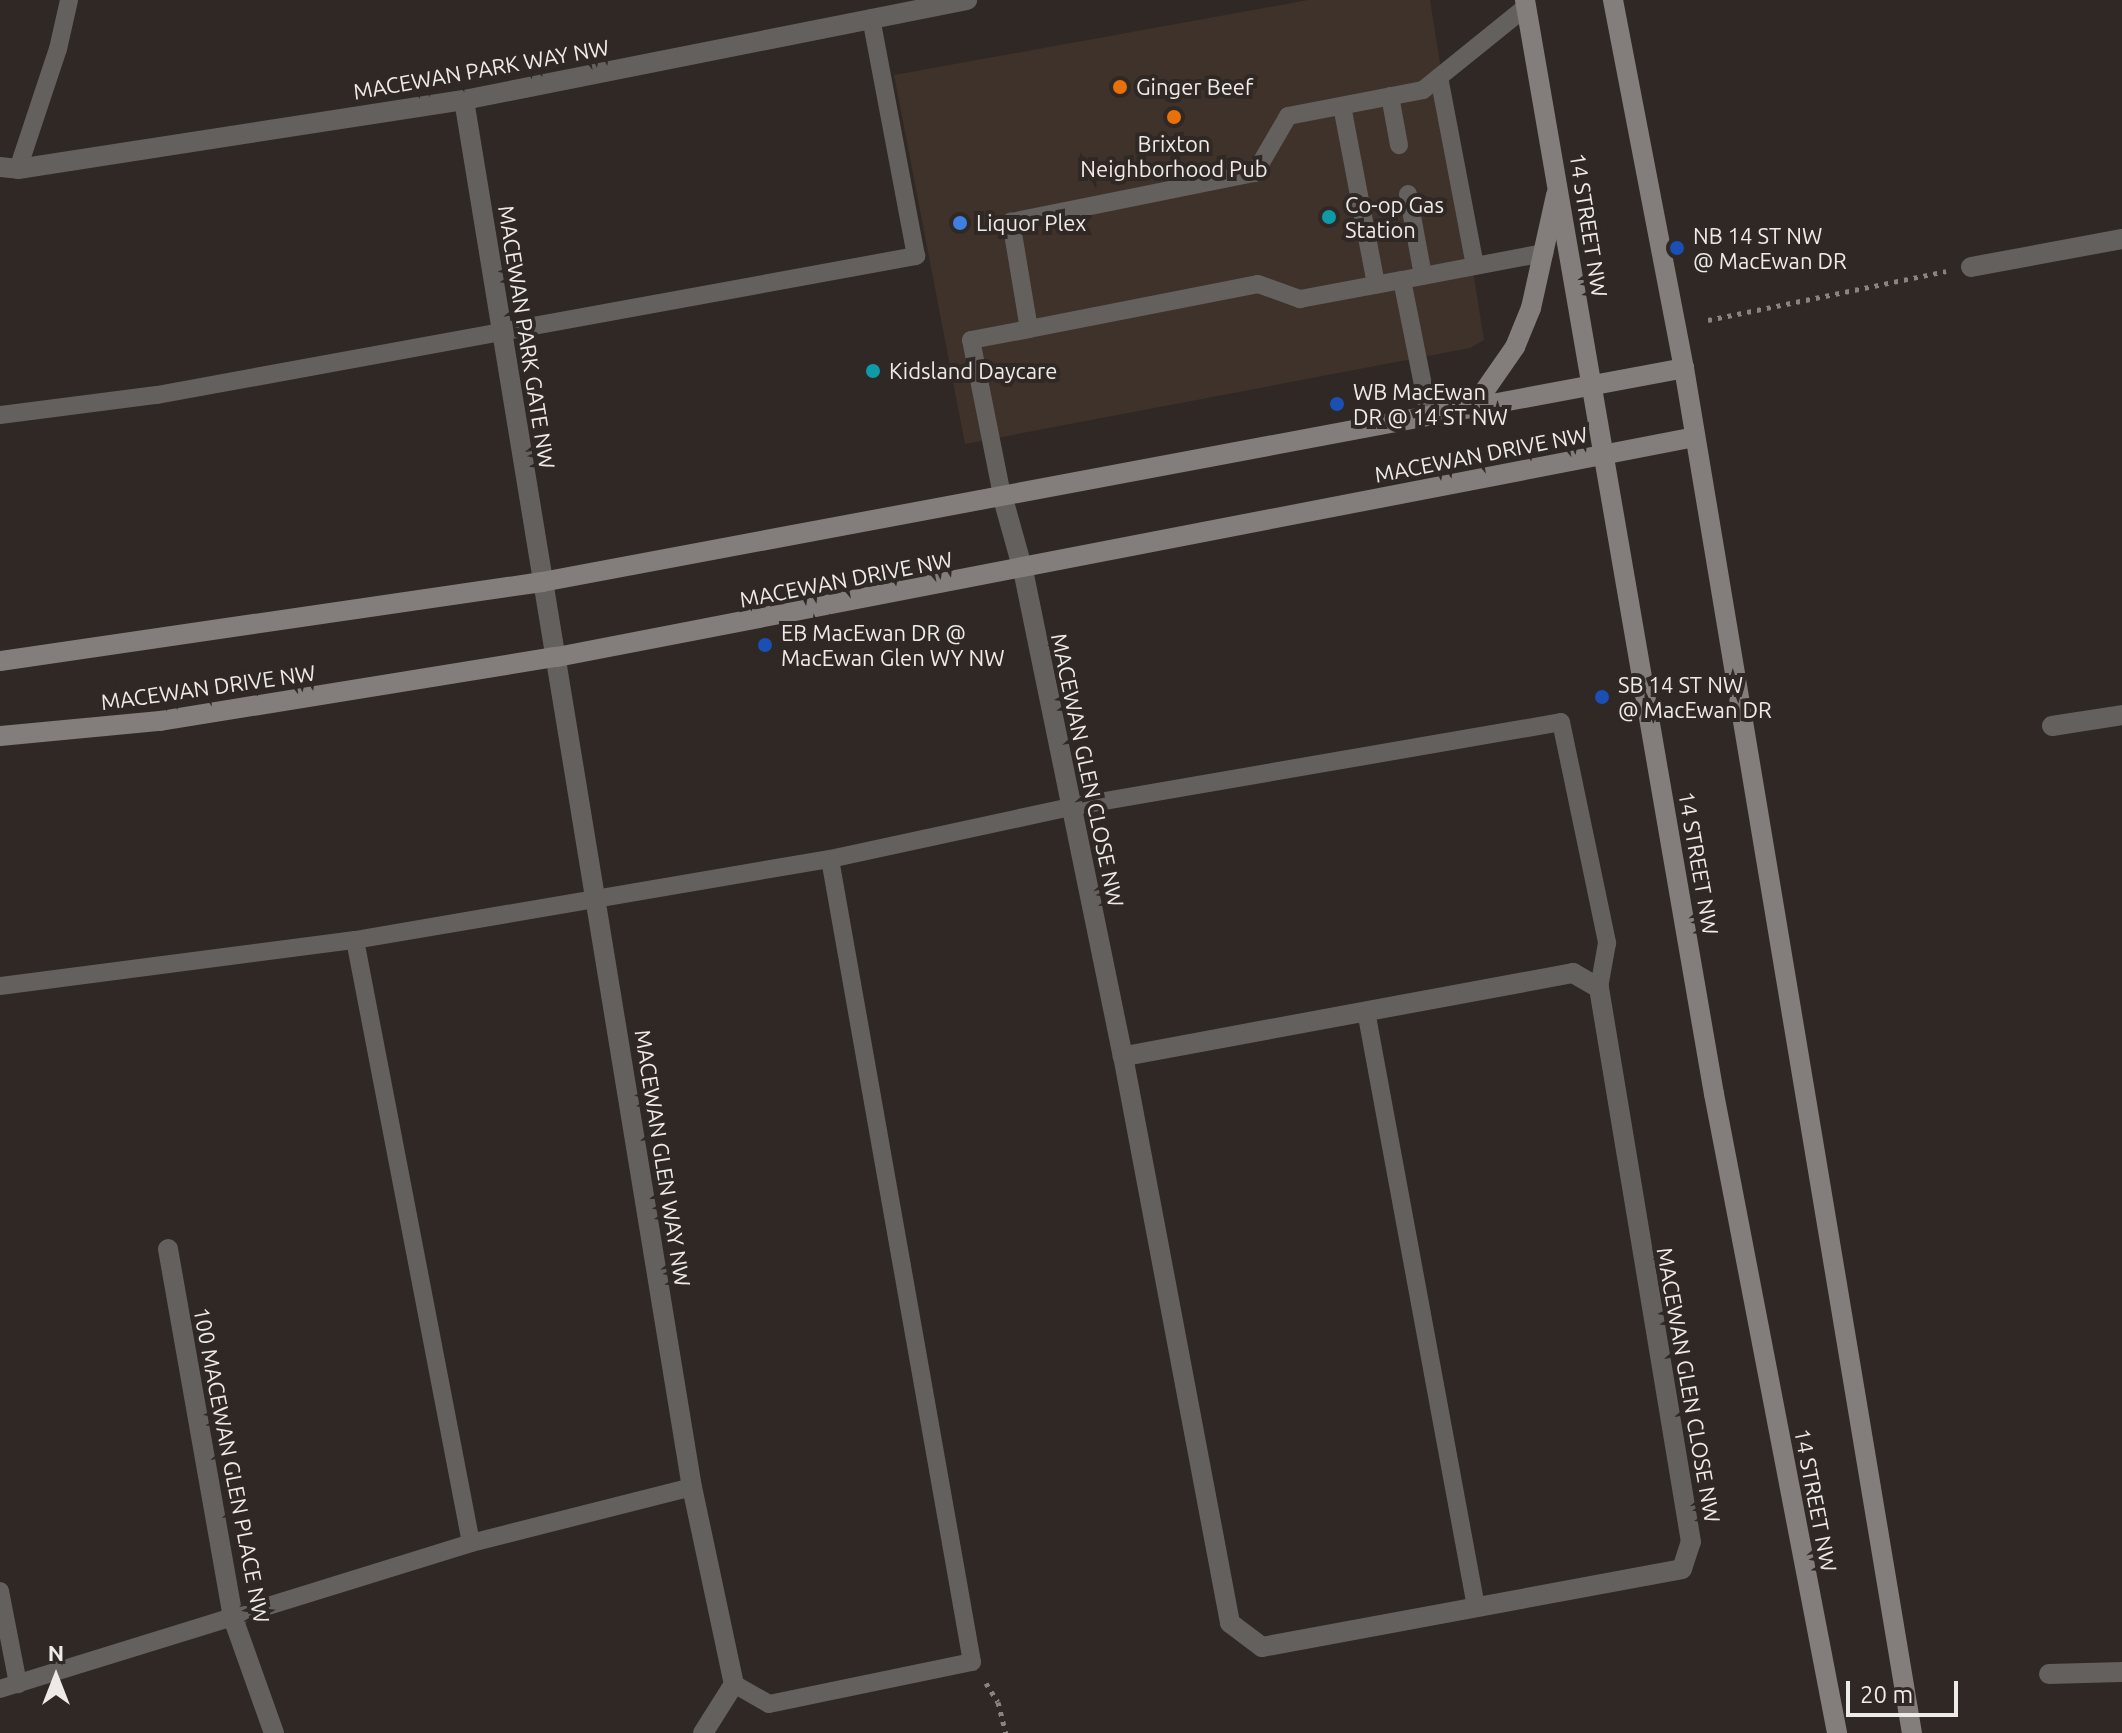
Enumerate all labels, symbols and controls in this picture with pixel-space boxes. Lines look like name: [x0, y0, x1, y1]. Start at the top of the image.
street label: MACEWAN PARK WAY NW: [351, 33, 611, 105]
place label: Ginger Beef: [1136, 74, 1253, 100]
marker: Ginger Beef: [1111, 78, 1129, 96]
marker: Brixton Neighborhood Pub: [1165, 108, 1183, 126]
place label: Brixton Neighborhood Pub: [1080, 130, 1268, 182]
street label: 14 STREET NW: [1565, 151, 1613, 299]
place label: Co-op Gas Station: [1345, 191, 1444, 242]
street label: MACEWAN PARK GATE NW: [493, 203, 561, 471]
marker: Co-op Gas Station: [1320, 208, 1338, 226]
place label: Liquor Plex: [976, 210, 1086, 236]
marker: Liquor Plex: [951, 214, 969, 232]
place label: NB 14 ST NW @ MacEwan DR: [1693, 222, 1847, 274]
marker: NB 14 ST NW @ MacEwan DR: [1668, 239, 1686, 257]
place label: Kidsland Daycare: [889, 358, 1057, 384]
marker: Kidsland Daycare: [864, 362, 882, 380]
place label: WB MacEwan DR @ 14 ST NW: [1353, 378, 1508, 430]
marker: WB MacEwan DR @ 14 ST NW: [1328, 395, 1346, 413]
street label: MACEWAN DRIVE NW: [1372, 420, 1590, 488]
street label: MACEWAN DRIVE NW: [737, 545, 955, 613]
place label: EB MacEwan DR @ MacEwan Glen WY NW: [781, 619, 1004, 670]
street label: MACEWAN GLEN CLOSE NW: [1046, 631, 1130, 909]
marker: EB MacEwan DR @ MacEwan Glen WY NW: [756, 636, 774, 654]
street label: MACEWAN DRIVE NW: [99, 659, 317, 715]
place label: SB 14 ST NW @ MacEwan DR: [1618, 671, 1772, 722]
marker: SB 14 ST NW @ MacEwan DR: [1593, 688, 1611, 706]
street label: 14 STREET NW: [1673, 789, 1725, 937]
street label: MACEWAN GLEN WAY NW: [630, 1028, 696, 1288]
street label: MACEWAN GLEN CLOSE NW: [1652, 1245, 1726, 1525]
street label: 100 MACEWAN GLEN PLACE NW: [188, 1305, 276, 1625]
street label: 14 STREET NW: [1789, 1426, 1843, 1574]
north arrow: [16, 1637, 96, 1717]
text: N: [48, 1640, 64, 1665]
scale bar: [1850, 1665, 1962, 1715]
text: 20 m: [1860, 1681, 1913, 1708]

